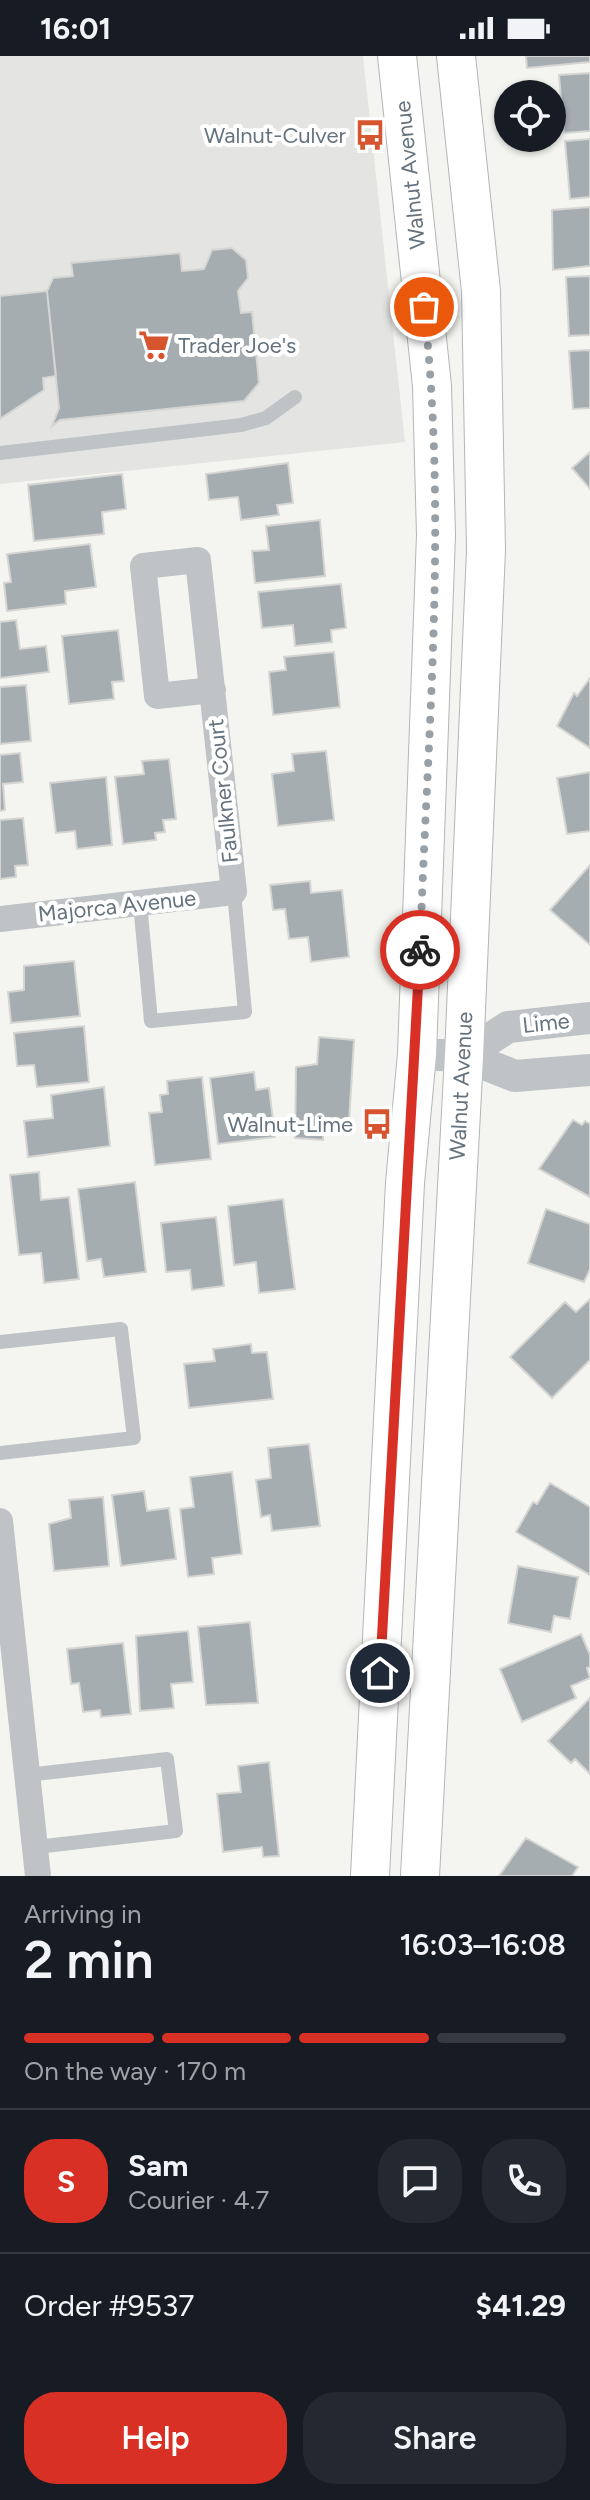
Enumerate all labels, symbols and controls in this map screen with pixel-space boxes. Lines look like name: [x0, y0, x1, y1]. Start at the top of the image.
text: 16:01: [40, 10, 111, 47]
map controls: [494, 80, 566, 152]
button: locate: [494, 80, 566, 152]
street label: Walnut Avenue: [389, 99, 431, 251]
bus stop icon: Walnut-Culver: [353, 118, 387, 152]
place label: Walnut-Culver: [204, 122, 347, 149]
pin: [390, 273, 458, 341]
icon: bag: [402, 285, 446, 329]
supermarket icon: Trader Joe's: [137, 328, 171, 362]
place label: Trader Joe's: [178, 332, 296, 359]
street label: Faulkner Court: [202, 718, 244, 864]
street label: Majorca Avenue: [37, 884, 197, 928]
courier: [380, 910, 460, 990]
icon: bike: [398, 928, 442, 972]
street label: Lime: [521, 1007, 571, 1039]
street label: Walnut Avenue: [444, 1011, 478, 1161]
bus stop icon: Walnut-Lime: [360, 1107, 394, 1141]
place label: Walnut-Lime: [227, 1111, 353, 1138]
pin: [346, 1639, 414, 1707]
icon: home: [358, 1651, 402, 1695]
text: Arriving in: [24, 1898, 142, 1930]
text: 16:03–16:08: [399, 1926, 566, 1963]
text: 2 min: [24, 1929, 153, 1991]
text: On the way · 170 m: [24, 2055, 246, 2087]
button: chat: [378, 2139, 462, 2223]
button: phone: [482, 2139, 566, 2223]
text: Sam: [128, 2147, 188, 2184]
text: S: [57, 2163, 75, 2200]
text: Courier · 4.7: [128, 2184, 269, 2216]
text: Order #9537: [24, 2287, 194, 2324]
text: $41.29: [476, 2287, 566, 2324]
button: Help: [24, 2392, 287, 2484]
button: Share: [303, 2392, 566, 2484]

